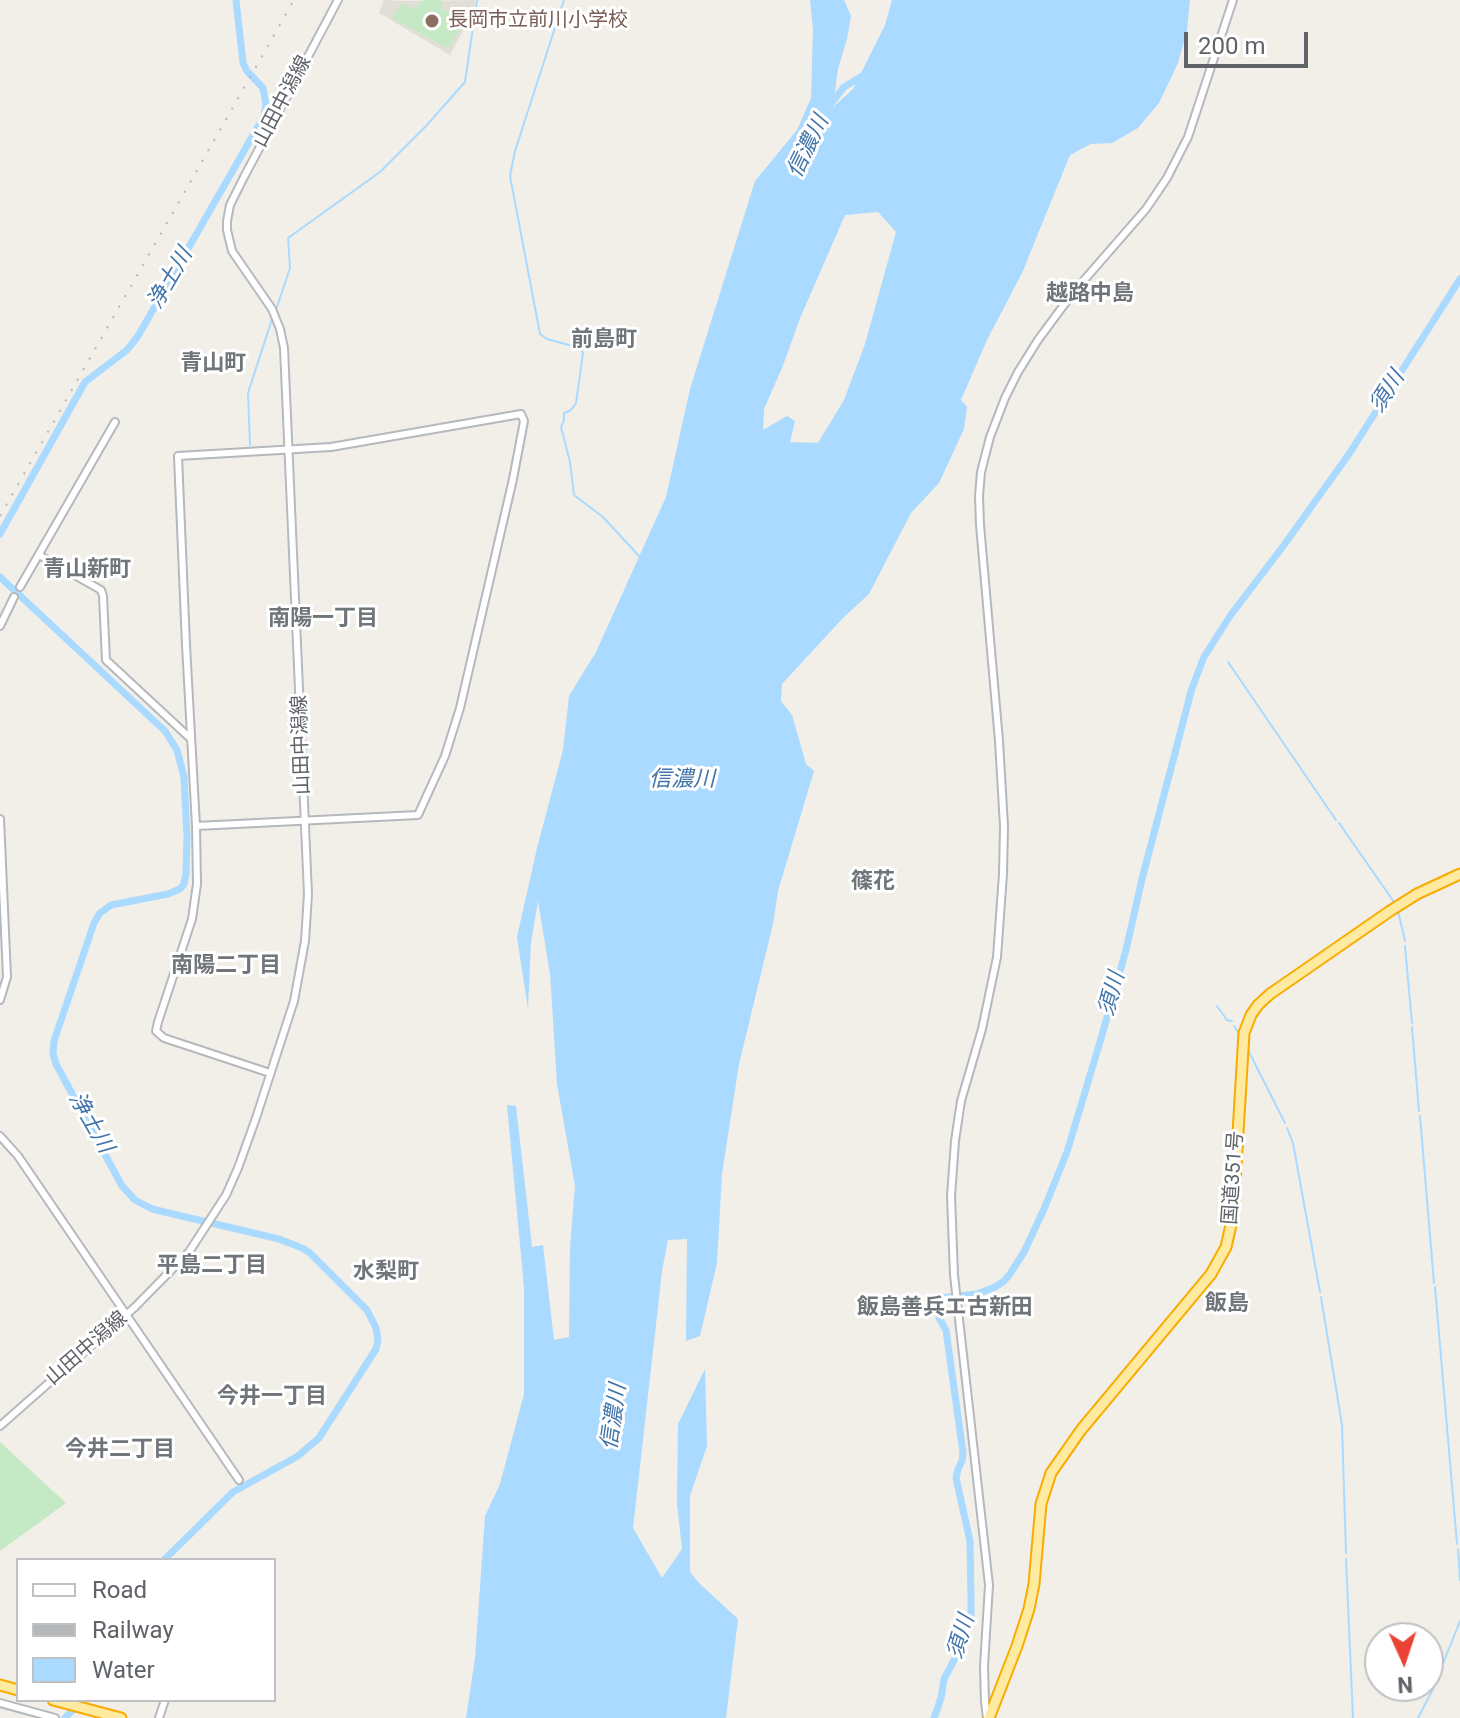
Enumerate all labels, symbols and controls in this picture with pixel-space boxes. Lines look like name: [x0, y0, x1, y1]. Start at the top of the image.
place label: 長岡市立前川小学校: [448, 9, 628, 33]
marker: 長岡市立前川小学校: [423, 12, 441, 30]
scale bar: [1188, 16, 1312, 66]
text: 200 m: [1198, 32, 1265, 60]
street label: 山田中潟線: [249, 52, 317, 152]
water label: 信濃川: [783, 112, 835, 182]
water label: 浄土川: [143, 244, 199, 314]
district label: 越路中島: [1046, 281, 1134, 307]
district label: 前島町: [571, 327, 637, 353]
district label: 青山町: [180, 351, 246, 377]
water label: 須川: [1365, 366, 1411, 418]
district label: 青山新町: [43, 557, 131, 583]
district label: 南陽一丁目: [268, 606, 378, 632]
street label: 山田中潟線: [288, 695, 316, 795]
water label: 信濃川: [649, 767, 715, 793]
district label: 篠花: [851, 869, 895, 895]
district label: 南陽二丁目: [171, 953, 281, 979]
water label: 須川: [1095, 969, 1131, 1019]
water label: 浄土川: [62, 1088, 118, 1158]
street label: 国道351号: [1219, 1130, 1249, 1226]
district label: 平島二丁目: [157, 1253, 267, 1279]
district label: 水梨町: [353, 1259, 419, 1285]
district label: 飯島: [1205, 1291, 1249, 1317]
district label: 飯島善兵エ古新田: [857, 1295, 1033, 1321]
street label: 山田中潟線: [41, 1307, 133, 1391]
water label: 信濃川: [597, 1382, 633, 1452]
district label: 今井一丁目: [217, 1384, 327, 1410]
district label: 今井二丁目: [65, 1437, 175, 1463]
legend: [16, 1558, 276, 1702]
text: Road: [92, 1576, 147, 1604]
water label: 須川: [943, 1612, 981, 1662]
text: Railway: [92, 1616, 174, 1644]
north arrow: [1364, 1622, 1444, 1702]
text: Water: [92, 1656, 155, 1684]
text: N: [1397, 1672, 1414, 1697]

